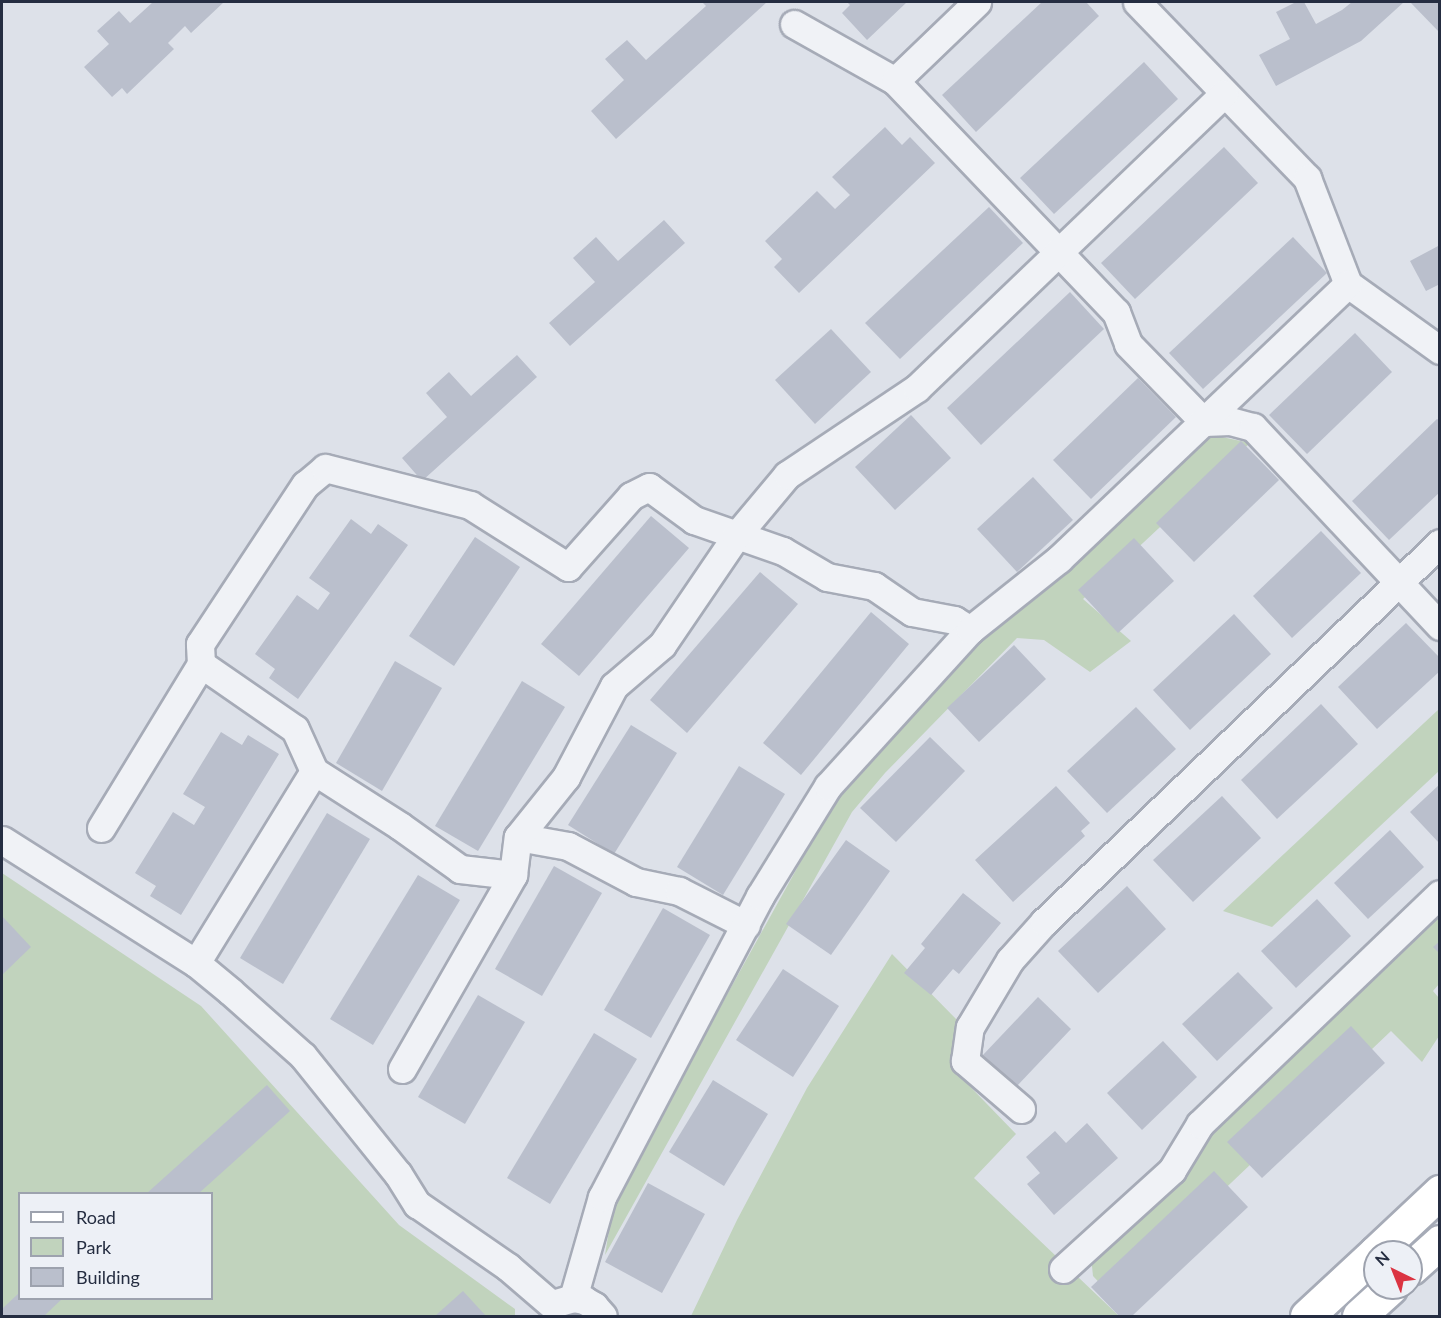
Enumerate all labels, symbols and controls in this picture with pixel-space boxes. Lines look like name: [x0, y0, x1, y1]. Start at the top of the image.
legend: [18, 1192, 213, 1300]
text: Road: [76, 1206, 116, 1228]
text: Park: [76, 1236, 111, 1258]
north arrow: [1363, 1240, 1423, 1300]
text: N: [1371, 1247, 1393, 1269]
text: Building: [76, 1266, 140, 1288]

